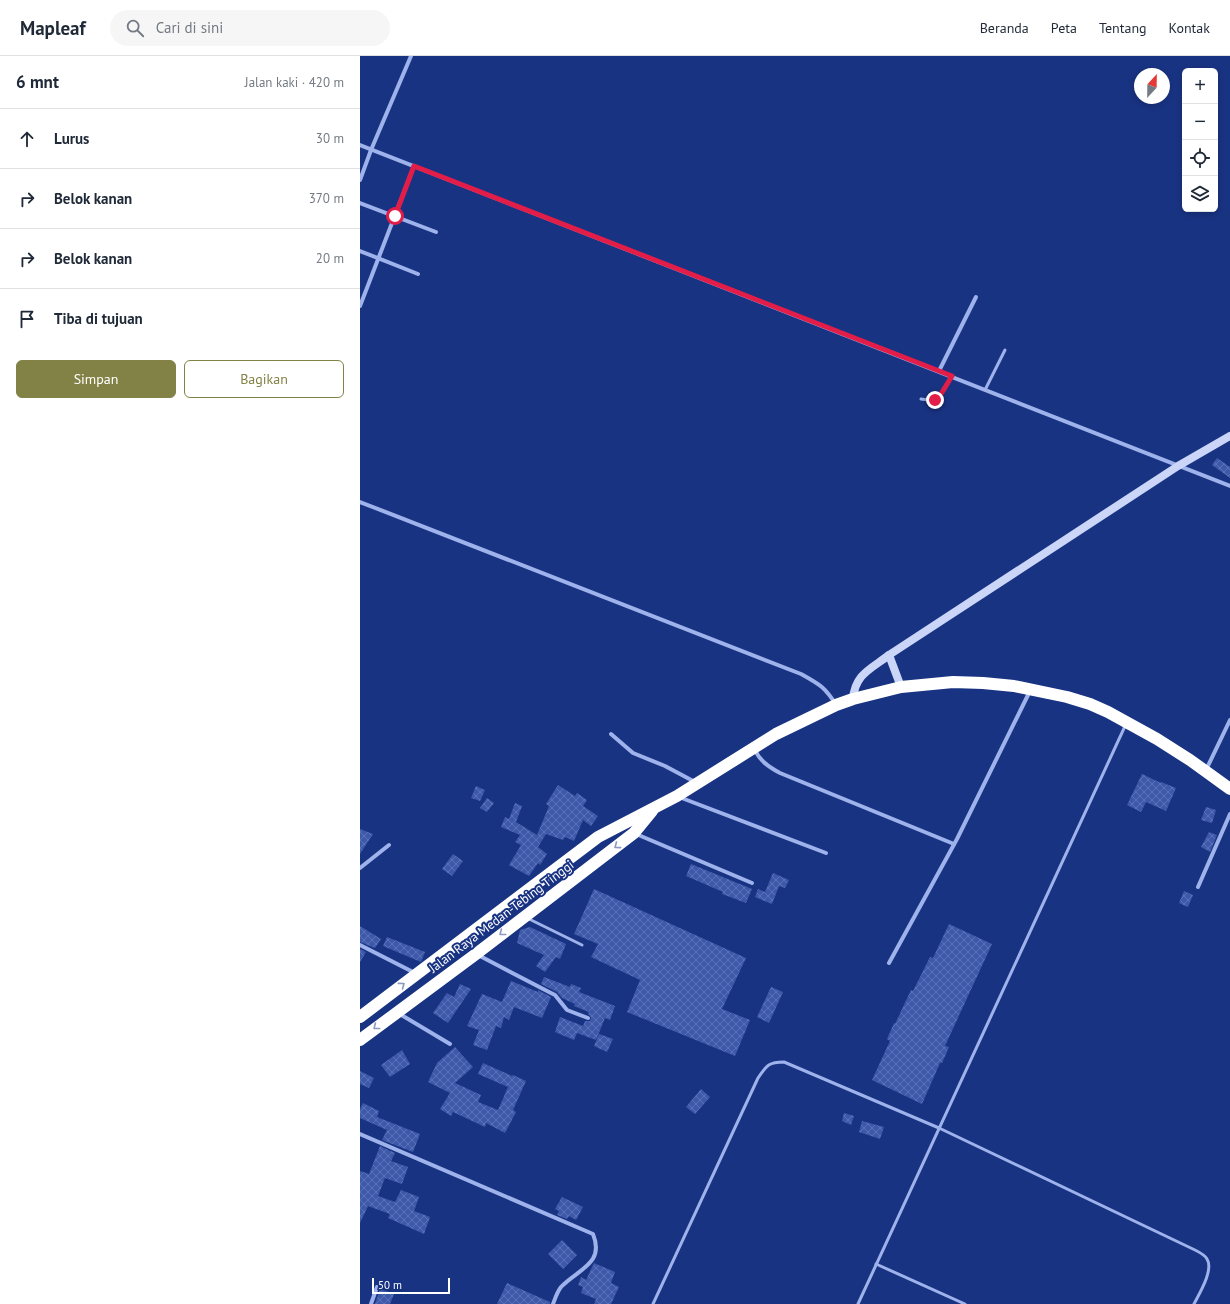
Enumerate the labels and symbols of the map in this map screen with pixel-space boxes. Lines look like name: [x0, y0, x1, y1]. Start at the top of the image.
north arrow: [1134, 68, 1170, 104]
route start: [386, 207, 404, 225]
route end: [926, 391, 944, 409]
one-way arrow: [615, 841, 622, 848]
street label: Jalan Raya Medan-Tebing Tinggi: [425, 856, 577, 977]
one-way arrow: [500, 928, 507, 935]
one-way arrow: [398, 983, 405, 990]
one-way arrow: [373, 1023, 380, 1030]
scale bar: [372, 1276, 450, 1295]

